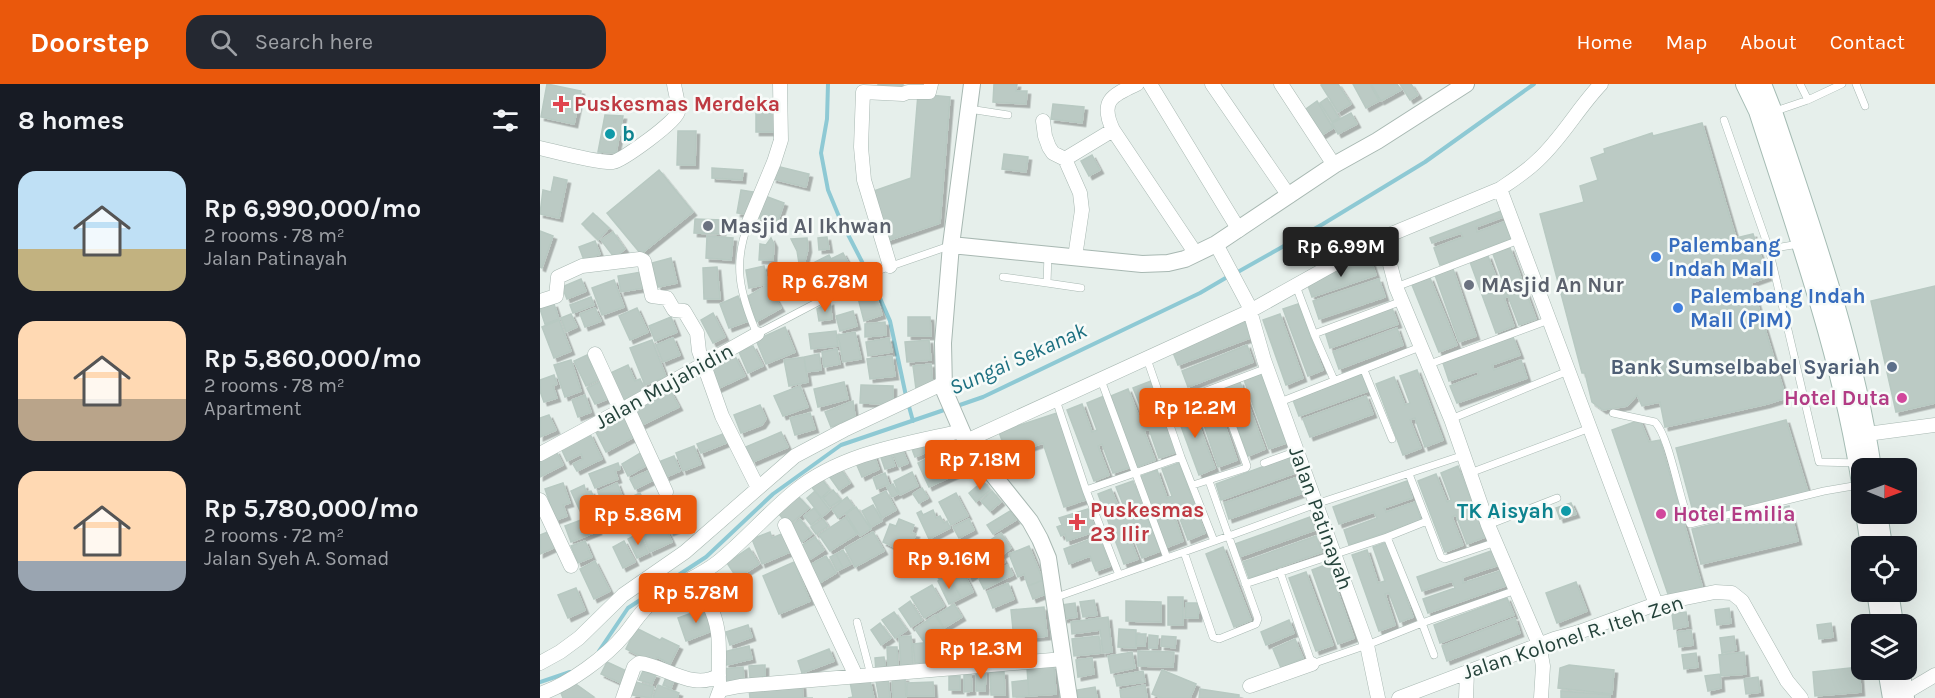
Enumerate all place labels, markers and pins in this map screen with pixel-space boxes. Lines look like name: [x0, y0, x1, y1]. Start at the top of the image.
place label: Puskesmas Merdeka: [574, 92, 780, 116]
marker: Puskesmas Merdeka: [552, 95, 570, 113]
place label: b: [622, 122, 635, 146]
marker: b: [603, 127, 617, 141]
place label: Masjid Al Ikhwan: [720, 214, 892, 238]
marker: Masjid Al Ikhwan: [701, 219, 715, 233]
pin: Rp 6.99M: [1279, 227, 1403, 278]
place label: Palembang Indah Mall: [1668, 233, 1780, 281]
marker: Palembang Indah Mall: [1649, 250, 1663, 264]
pin: Rp 6.78M: [763, 262, 887, 313]
place label: MAsjid An Nur: [1481, 273, 1624, 297]
marker: MAsjid An Nur: [1462, 278, 1476, 292]
place label: Palembang Indah Mall (PIM): [1690, 284, 1865, 332]
marker: Palembang Indah Mall (PIM): [1671, 301, 1685, 315]
place label: Bank Sumselbabel Syariah: [1611, 355, 1880, 379]
marker: Bank Sumselbabel Syariah: [1885, 360, 1899, 374]
place label: Hotel Duta: [1784, 386, 1890, 410]
pin: Rp 12.2M: [1133, 388, 1257, 439]
marker: Hotel Duta: [1895, 391, 1909, 405]
pin: Rp 7.18M: [918, 440, 1042, 491]
pin: Rp 5.86M: [576, 495, 700, 546]
place label: Puskesmas 23 Ilir: [1090, 498, 1204, 546]
place label: TK Aisyah: [1457, 499, 1554, 523]
place label: Hotel Emilia: [1673, 502, 1796, 526]
marker: TK Aisyah: [1559, 504, 1573, 518]
marker: Hotel Emilia: [1654, 507, 1668, 521]
marker: Puskesmas 23 Ilir: [1068, 513, 1086, 531]
pin: Rp 9.16M: [887, 539, 1011, 590]
pin: Rp 5.78M: [634, 573, 758, 624]
pin: Rp 12.3M: [919, 629, 1043, 680]

